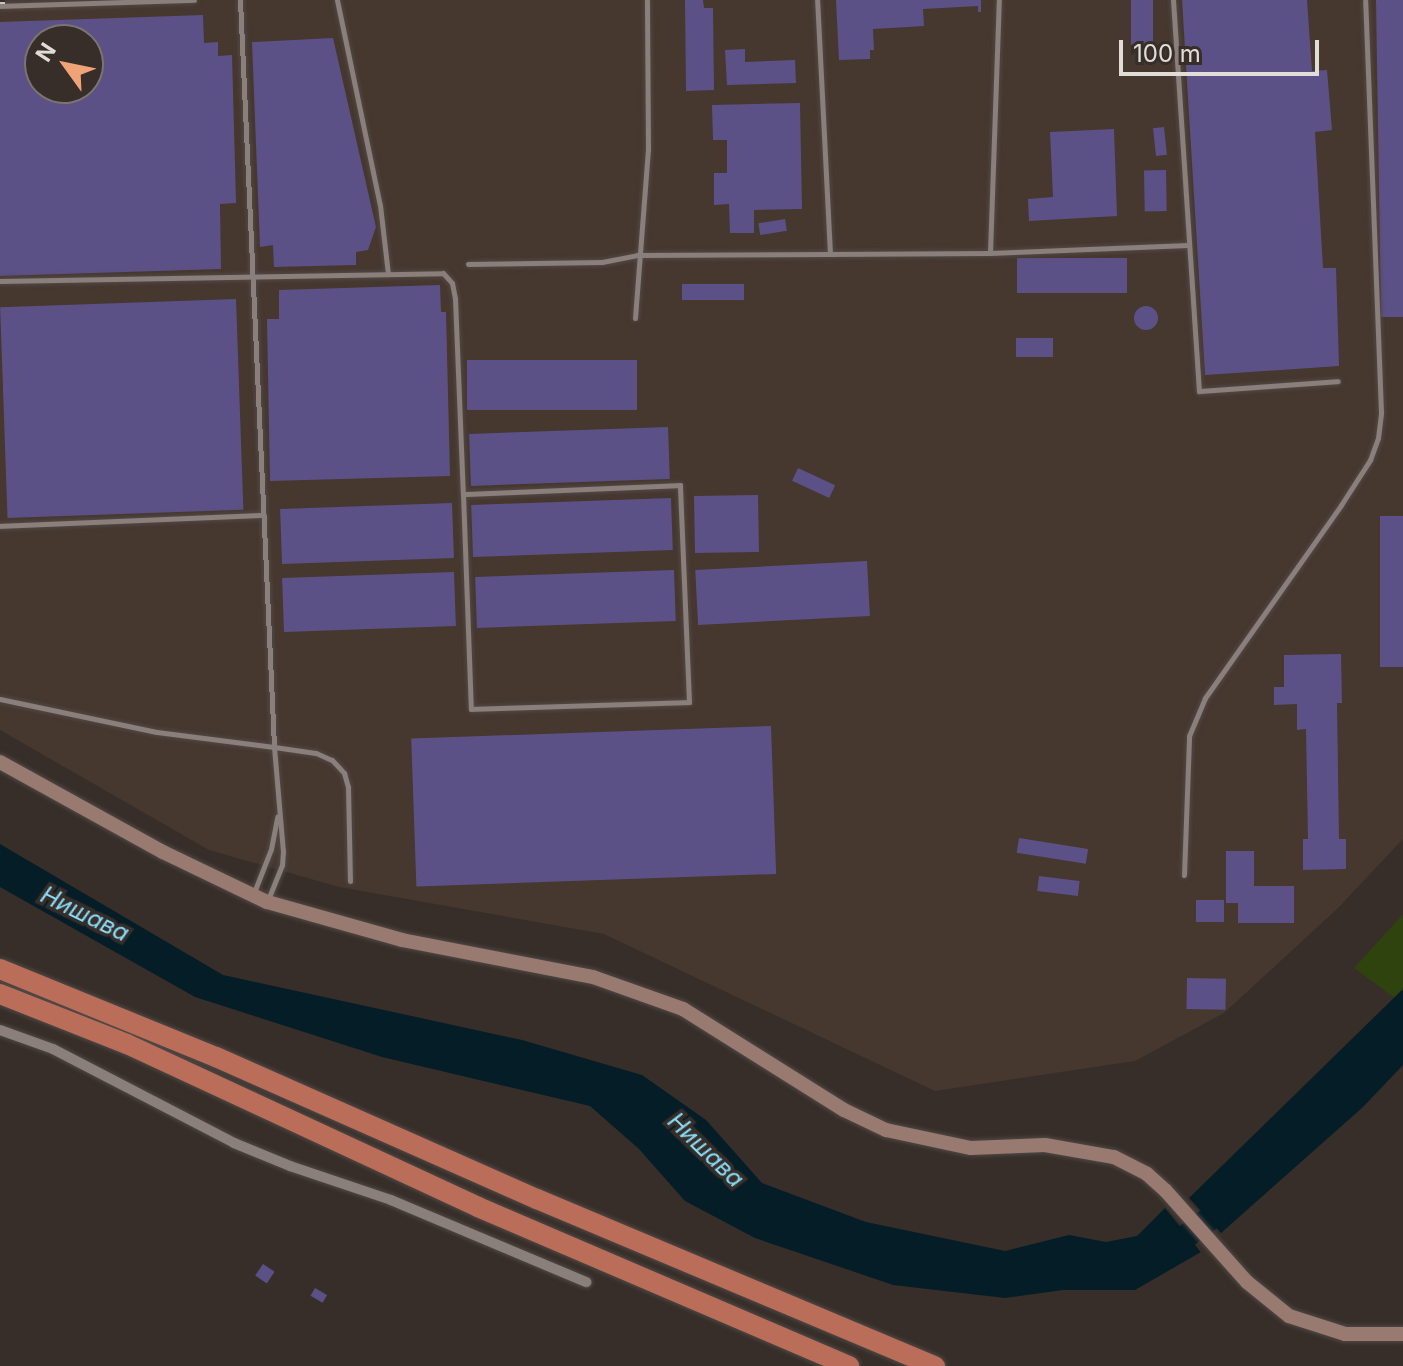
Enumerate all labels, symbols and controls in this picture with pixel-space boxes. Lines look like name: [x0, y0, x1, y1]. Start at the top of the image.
north arrow: [24, 24, 104, 104]
scale bar: [1123, 24, 1323, 74]
text: N: [30, 38, 61, 66]
text: 100 m: [1133, 39, 1201, 68]
water label: Нишава: [36, 880, 134, 948]
water label: Нишава: [662, 1107, 750, 1193]

